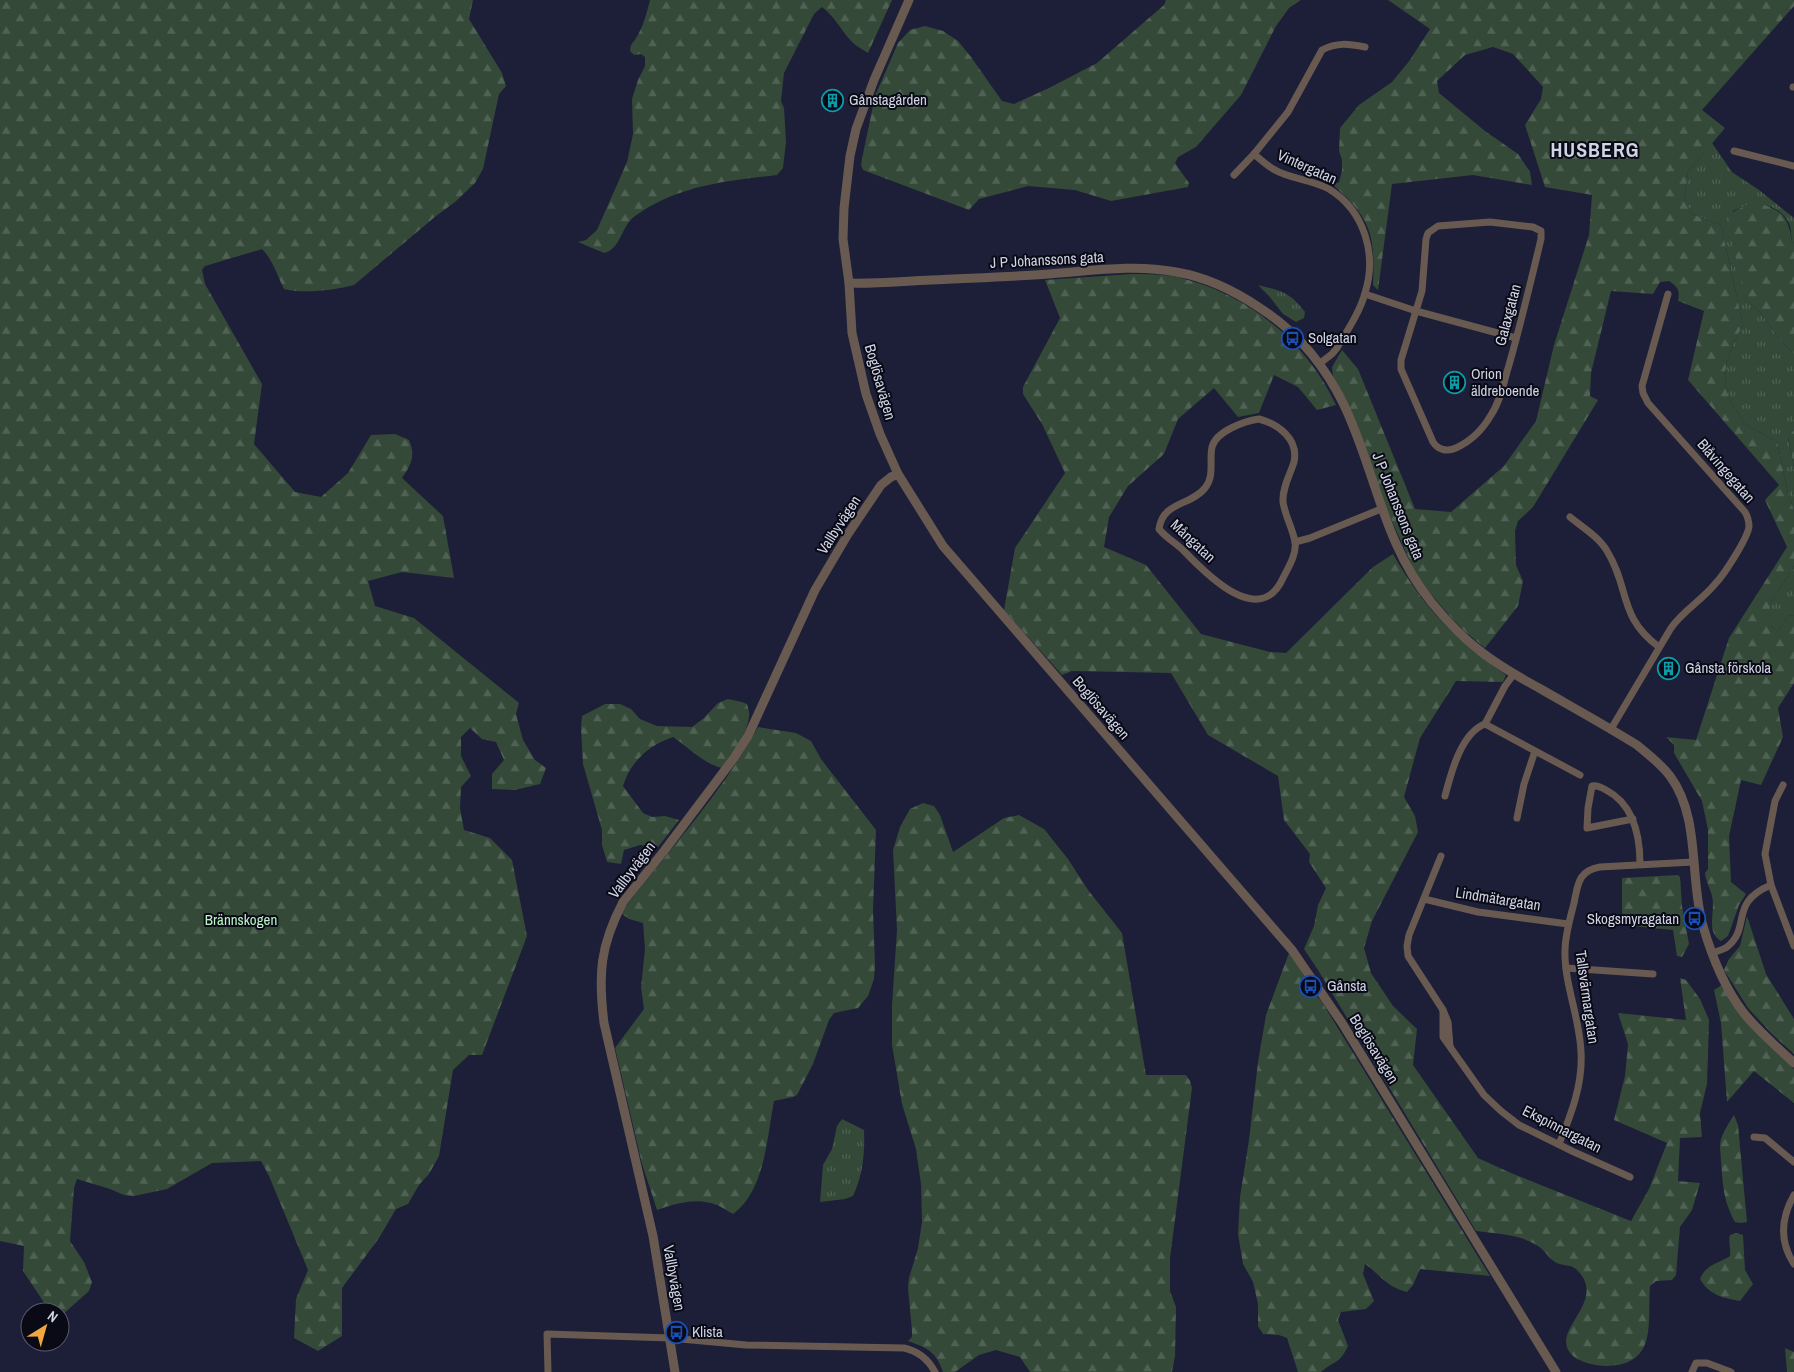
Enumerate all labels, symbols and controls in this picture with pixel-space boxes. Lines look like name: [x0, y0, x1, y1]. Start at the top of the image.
building icon: Gånstagården: [821, 88, 845, 112]
place label: Gånstagården: [849, 89, 927, 110]
district label: HUSBERG: [1551, 136, 1640, 163]
street label: Vintergatan: [1274, 144, 1340, 189]
street label: J P Johanssons gata: [990, 246, 1105, 273]
street label: Galaxgatan: [1489, 282, 1526, 348]
bus stop icon: Solgatan: [1280, 326, 1304, 350]
place label: Solgatan: [1308, 327, 1357, 348]
street label: Boglösavägen: [860, 341, 901, 422]
place label: Orion äldreboende: [1471, 363, 1540, 401]
building icon: Orion äldreboende: [1443, 371, 1467, 395]
street label: Blåvingegatan: [1693, 434, 1760, 507]
street label: J P Johanssons gata: [1367, 449, 1430, 563]
street label: Vallbyvägen: [812, 491, 865, 558]
street label: Mångatan: [1166, 514, 1221, 567]
building icon: Gånsta förskola: [1657, 656, 1681, 680]
place label: Gånsta förskola: [1685, 657, 1771, 678]
street label: Boglösavägen: [1068, 671, 1135, 744]
street label: Vallbyvägen: [603, 837, 660, 902]
street label: Lindmätargatan: [1454, 881, 1542, 916]
bus stop icon: Skogsmyragatan: [1683, 907, 1707, 931]
place label: Skogsmyragatan: [1587, 908, 1679, 929]
park label: Brännskogen: [205, 909, 277, 930]
street label: Tallsvärmargatan: [1571, 949, 1604, 1045]
bus stop icon: Gånsta: [1299, 974, 1323, 998]
place label: Gånsta: [1327, 975, 1367, 996]
street label: Boglösavägen: [1345, 1010, 1404, 1087]
street label: Ekspinnargatan: [1519, 1100, 1605, 1157]
street label: Vallbyvägen: [658, 1244, 691, 1312]
north arrow: [20, 1302, 70, 1352]
text: N: [44, 1307, 62, 1326]
bus stop icon: Klista: [664, 1320, 688, 1344]
place label: Klista: [692, 1321, 723, 1342]

